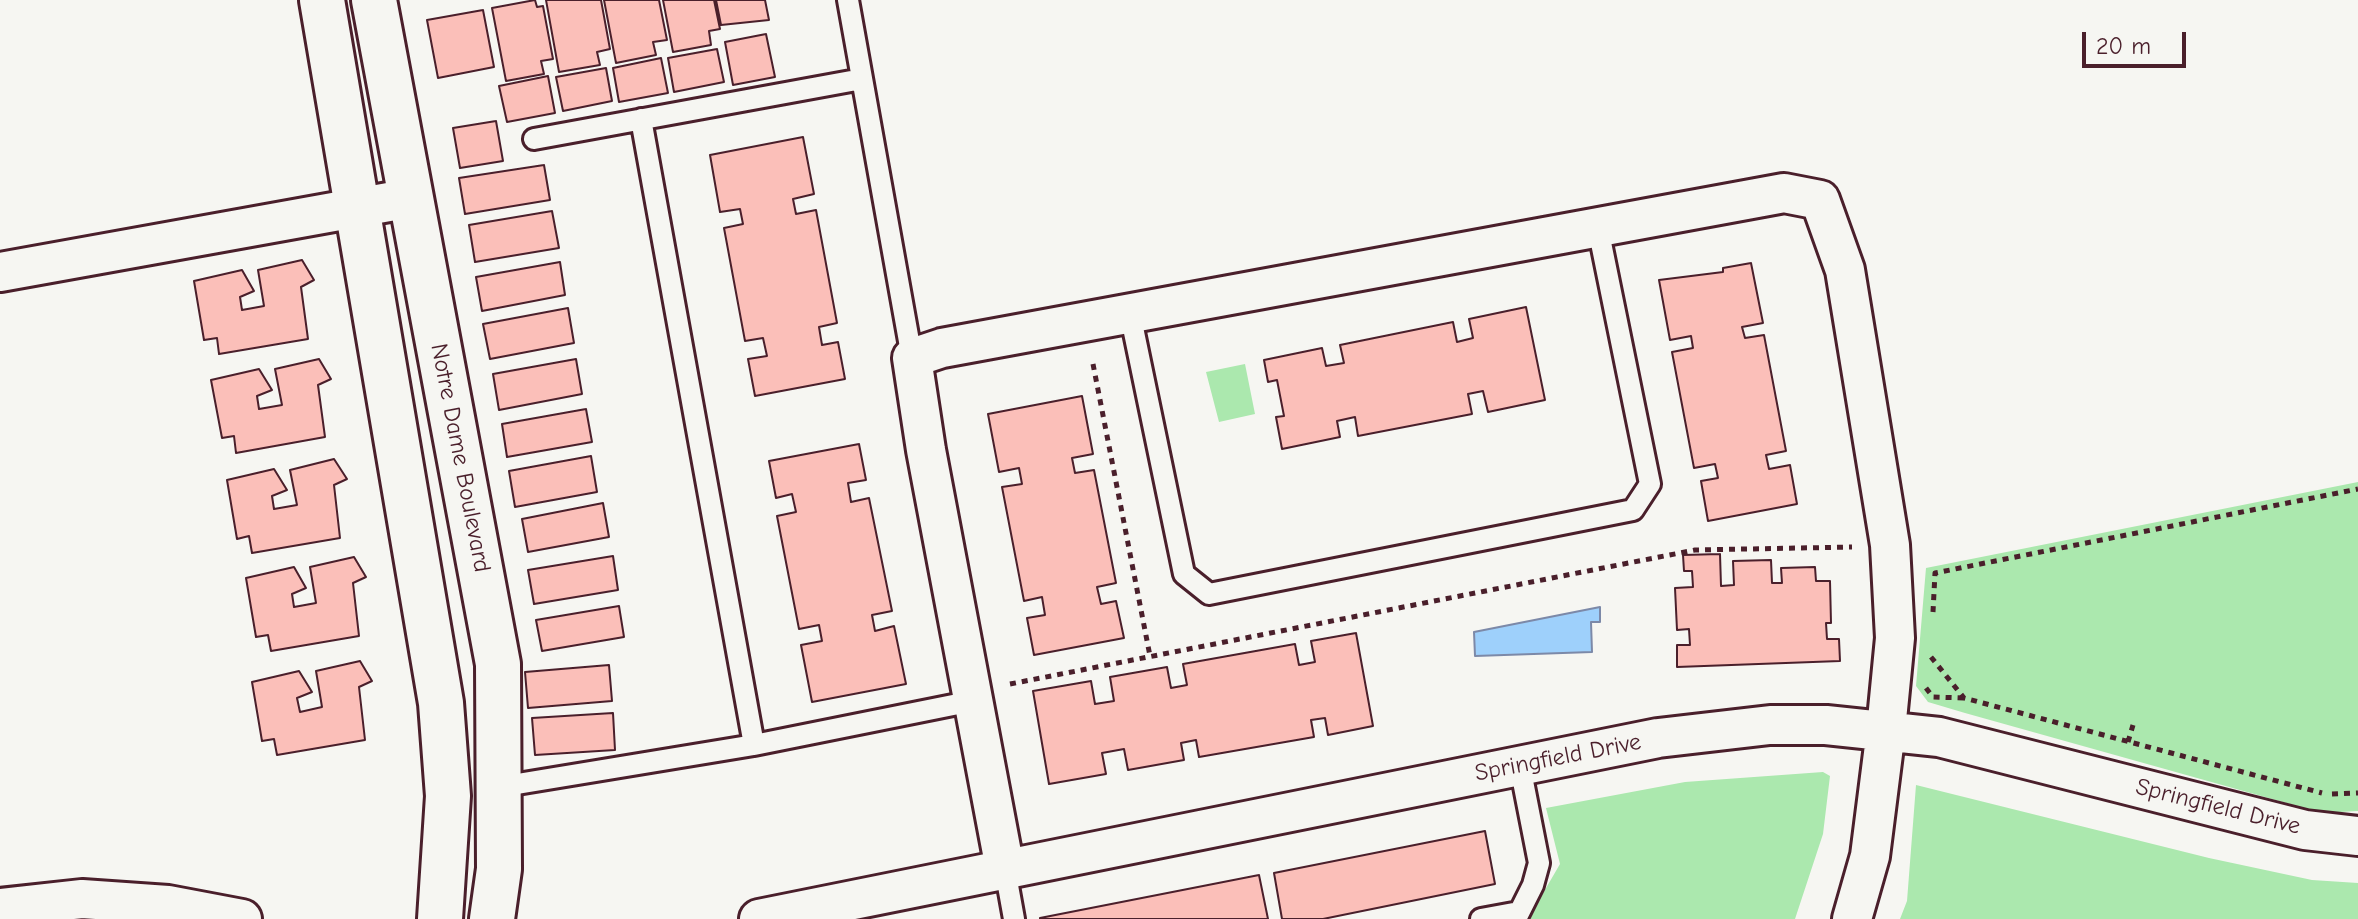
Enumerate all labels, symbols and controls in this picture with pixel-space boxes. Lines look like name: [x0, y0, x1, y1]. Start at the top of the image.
scale bar: [2086, 16, 2190, 66]
text: 20 m: [2096, 32, 2151, 60]
street label: Notre Dame Boulevard: [424, 341, 496, 575]
street label: Springfield Drive: [1472, 728, 1644, 788]
street label: Springfield Drive: [2133, 773, 2303, 841]

